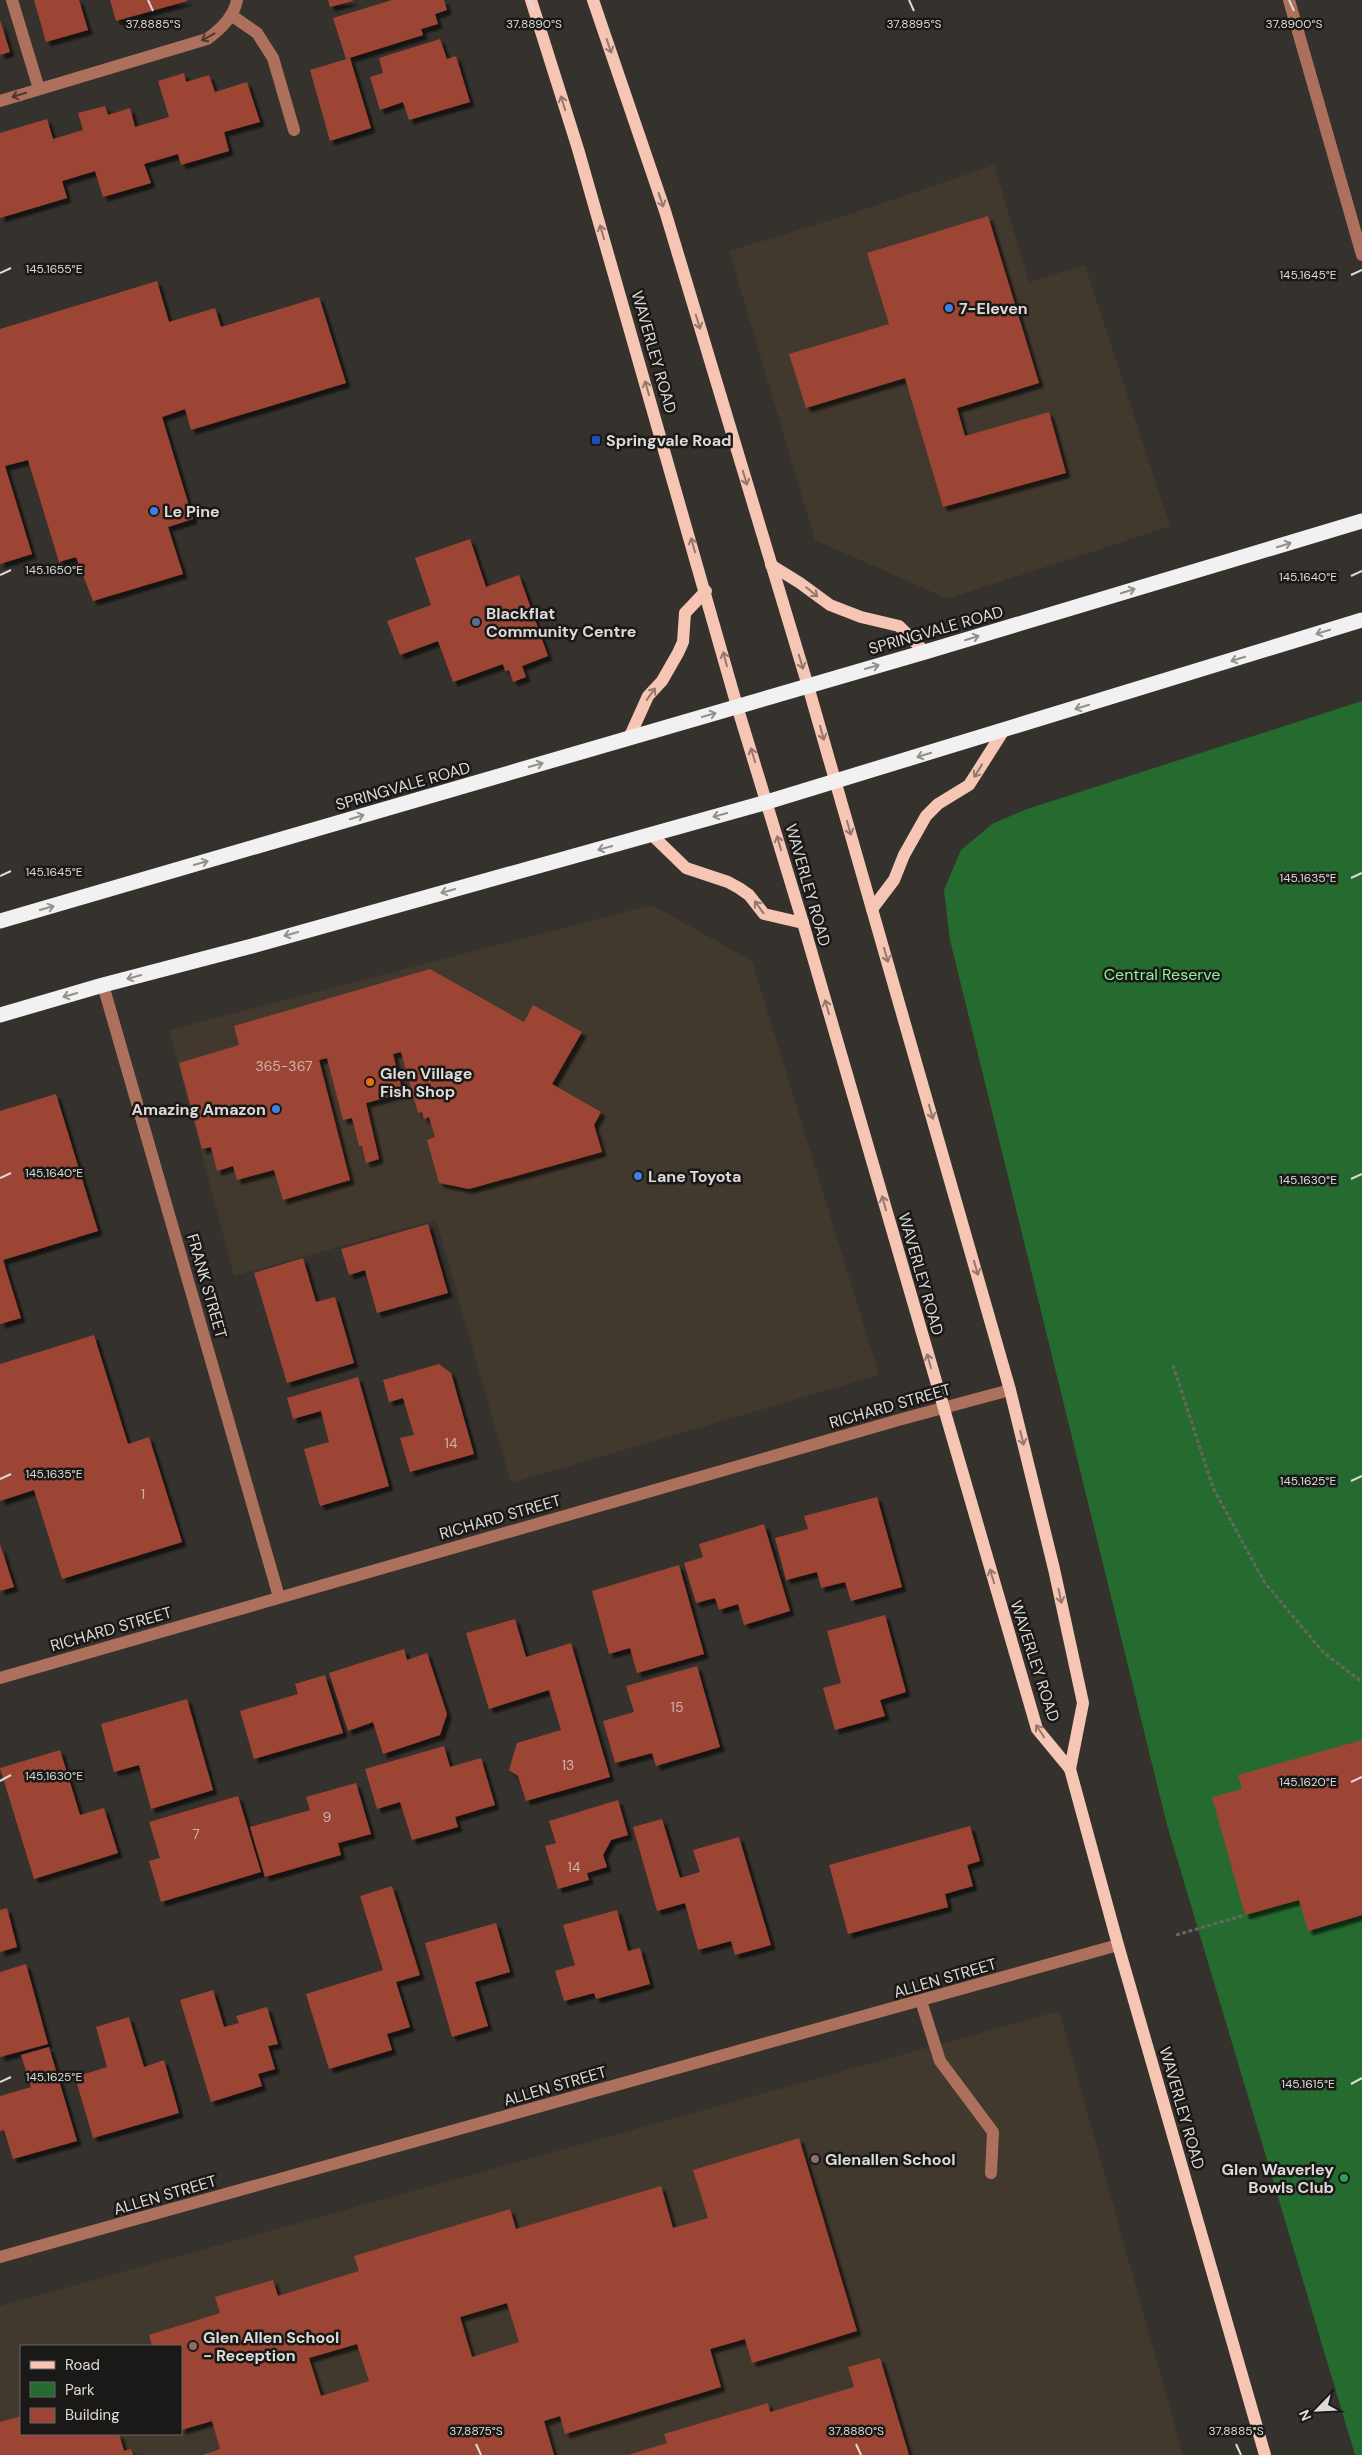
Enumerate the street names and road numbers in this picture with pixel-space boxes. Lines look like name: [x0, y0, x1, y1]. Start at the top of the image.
street label: WAVERLEY ROAD: [626, 288, 682, 416]
street label: SPRINGVALE ROAD: [866, 601, 1006, 659]
street label: SPRINGVALE ROAD: [333, 757, 473, 815]
street label: WAVERLEY ROAD: [780, 821, 836, 949]
street label: WAVERLEY ROAD: [893, 1210, 949, 1338]
street label: FRANK STREET: [182, 1231, 232, 1341]
street label: RICHARD STREET: [827, 1379, 953, 1433]
street label: RICHARD STREET: [437, 1490, 563, 1544]
street label: WAVERLEY ROAD: [1005, 1598, 1065, 1724]
street label: RICHARD STREET: [48, 1602, 174, 1656]
street label: ALLEN STREET: [891, 1953, 999, 2003]
street label: WAVERLEY ROAD: [1154, 2044, 1210, 2172]
street label: ALLEN STREET: [501, 2061, 609, 2111]
street label: ALLEN STREET: [111, 2170, 219, 2220]

